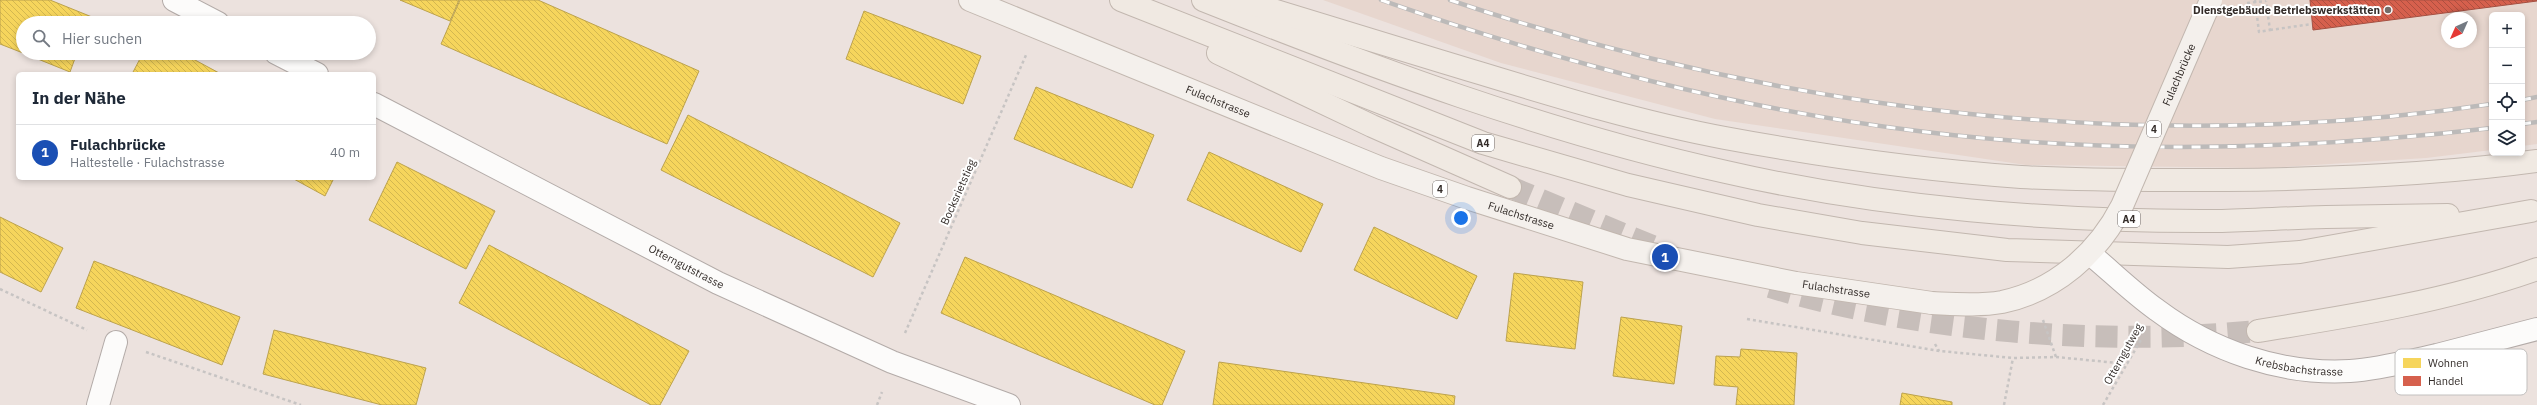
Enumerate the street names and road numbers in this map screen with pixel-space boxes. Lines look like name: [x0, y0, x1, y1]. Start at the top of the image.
street label: Fulachbrücke: [2159, 41, 2198, 108]
street label: Fulachstrasse: [1184, 82, 1252, 121]
road number: 4: [2147, 121, 2161, 137]
road number: A4: [1472, 135, 1494, 151]
street label: Bocksrietstieg: [937, 157, 979, 227]
road number: 4: [1433, 181, 1447, 197]
street label: Fulachstrasse: [1486, 198, 1556, 232]
road number: A4: [2118, 211, 2140, 227]
street label: Otterngutstrasse: [646, 241, 726, 292]
street label: Fulachstrasse: [1801, 277, 1871, 301]
street label: Otterngutweg: [2100, 321, 2146, 387]
street label: Krebsbachstrasse: [2254, 353, 2343, 378]

